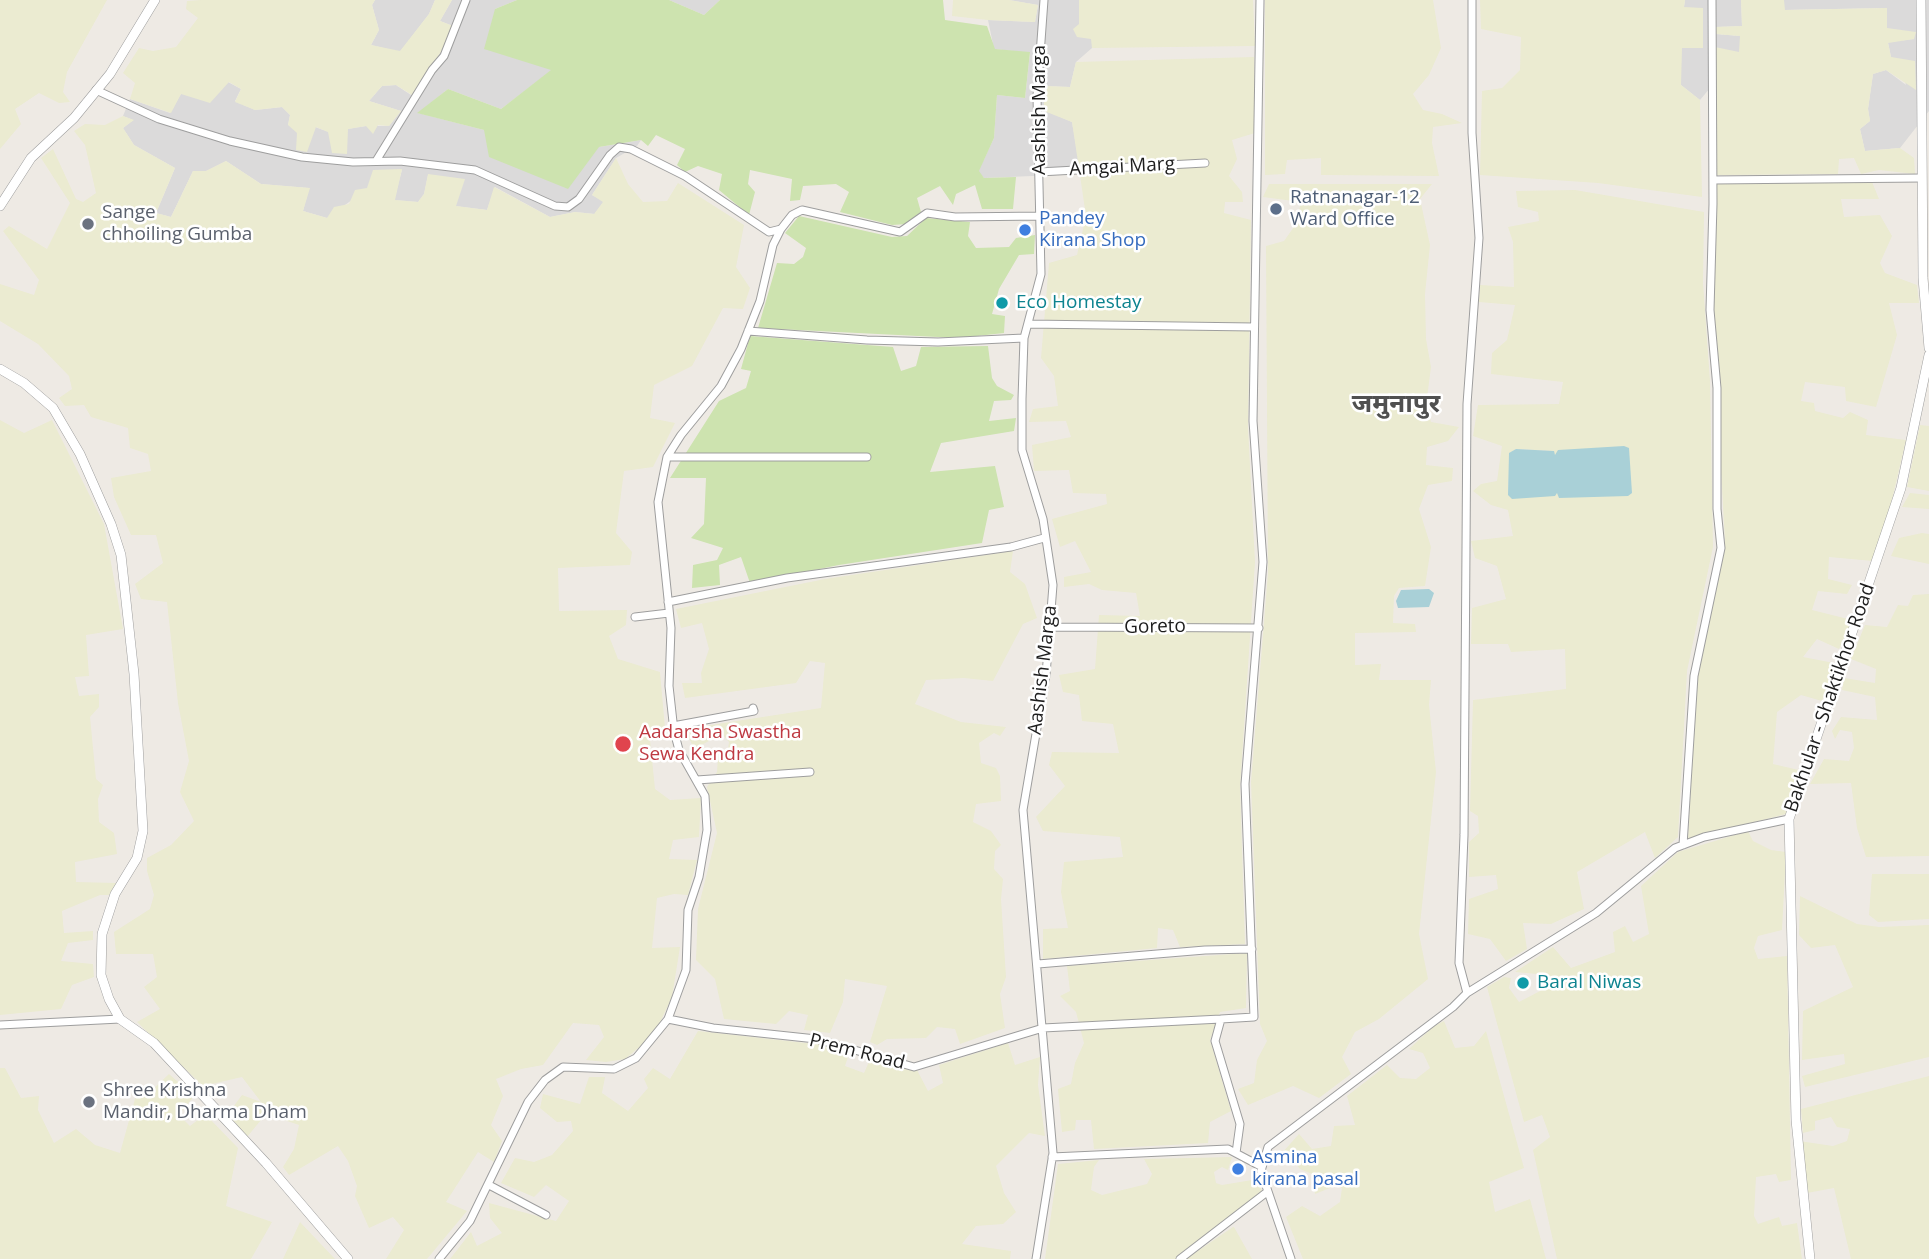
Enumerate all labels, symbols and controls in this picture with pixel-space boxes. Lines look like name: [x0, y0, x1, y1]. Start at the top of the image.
street label: Aashish Marga: [1029, 45, 1051, 175]
street label: Amgai Marg: [1069, 153, 1175, 181]
place label: Ratnanagar-12 Ward Office: [1290, 187, 1420, 231]
marker: Ratnanagar-12 Ward Office: [1268, 201, 1284, 217]
place label: Sange chhoiling Gumba: [102, 202, 252, 246]
place label: Pandey Kirana Shop: [1039, 208, 1146, 252]
marker: Sange chhoiling Gumba: [80, 216, 96, 232]
marker: Pandey Kirana Shop: [1017, 222, 1033, 238]
place label: Eco Homestay: [1016, 292, 1142, 314]
marker: Eco Homestay: [994, 295, 1010, 311]
district label: जमुनापुर: [1352, 389, 1440, 421]
street label: Bakhular - Shaktikhor Road: [1780, 581, 1880, 815]
street label: Aashish Marga: [1024, 604, 1062, 736]
street label: Goreto: [1124, 615, 1186, 639]
place label: Aadarsha Swastha Sewa Kendra: [639, 722, 801, 766]
marker: Aadarsha Swastha Sewa Kendra: [613, 734, 633, 754]
place label: Baral Niwas: [1537, 972, 1641, 994]
marker: Baral Niwas: [1515, 975, 1531, 991]
street label: Prem Road: [807, 1029, 907, 1075]
place label: Shree Krishna Mandir, Dharma Dham: [103, 1080, 307, 1124]
marker: Shree Krishna Mandir, Dharma Dham: [81, 1094, 97, 1110]
place label: Asmina kirana pasal: [1252, 1147, 1359, 1191]
marker: Asmina kirana pasal: [1230, 1161, 1246, 1177]

